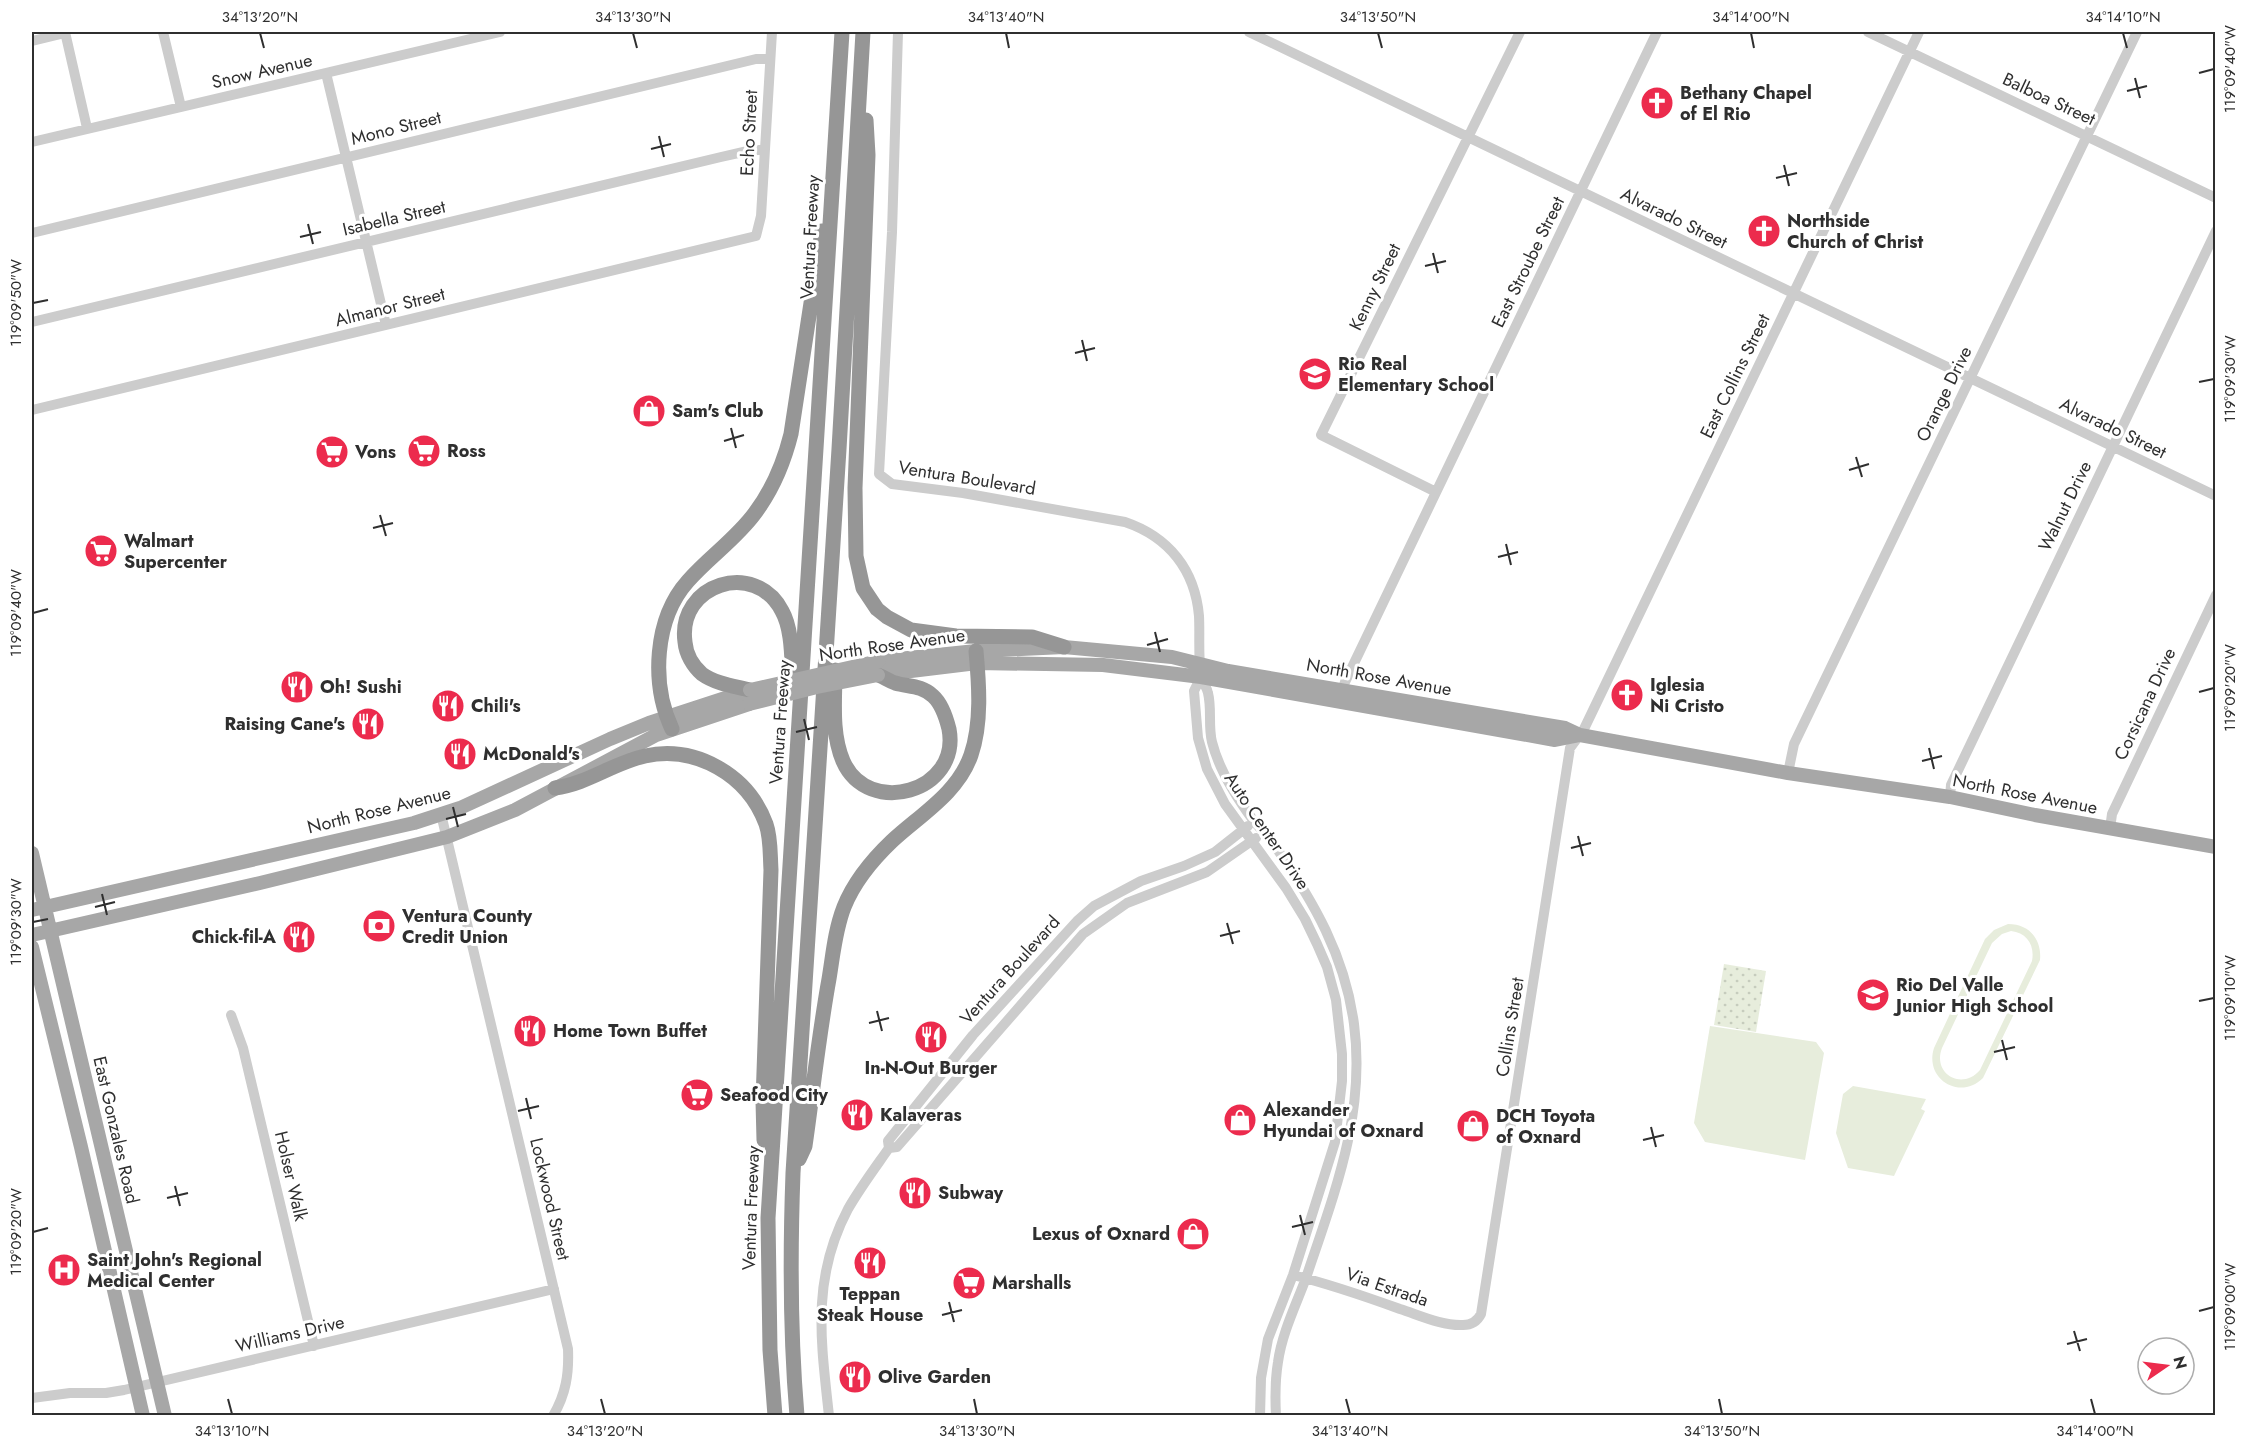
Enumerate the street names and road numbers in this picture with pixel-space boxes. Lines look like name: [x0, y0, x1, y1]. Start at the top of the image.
street label: Snow Avenue: [209, 47, 315, 95]
street label: Balboa Street: [1998, 66, 2100, 132]
street label: Echo Street: [734, 89, 764, 177]
street label: Mono Street: [348, 104, 444, 152]
street label: Ventura Freeway: [794, 174, 826, 300]
street label: Alvarado Street: [1616, 181, 1732, 255]
street label: East Stroube Street: [1485, 192, 1571, 332]
street label: Isabella Street: [340, 193, 449, 242]
street label: Kenny Street: [1343, 238, 1408, 335]
street label: Almanor Street: [332, 281, 448, 333]
street label: East Collins Street: [1694, 309, 1777, 443]
street label: Orange Drive: [1910, 342, 1978, 446]
street label: Alvarado Street: [2055, 391, 2171, 465]
street label: Ventura Boulevard: [896, 454, 1038, 502]
street label: Walnut Drive: [2032, 457, 2098, 555]
street label: North Rose Avenue: [817, 622, 967, 668]
street label: Corsicana Drive: [2108, 644, 2182, 764]
street label: North Rose Avenue: [1304, 651, 1454, 703]
street label: Ventura Freeway: [763, 659, 797, 785]
street label: Auto Center Drive: [1218, 767, 1316, 895]
street label: North Rose Avenue: [1950, 767, 2100, 821]
street label: North Rose Avenue: [305, 780, 453, 840]
street label: Ventura Boulevard: [954, 910, 1066, 1030]
street label: Collins Street: [1489, 975, 1531, 1079]
street label: East Gonzales Road: [86, 1054, 146, 1206]
street label: Holser Walk: [268, 1128, 314, 1224]
street label: Lockwood Street: [523, 1135, 577, 1263]
street label: Ventura Freeway: [736, 1145, 766, 1271]
street label: Via Estrada: [1342, 1261, 1432, 1313]
street label: Williams Drive: [233, 1309, 347, 1359]

